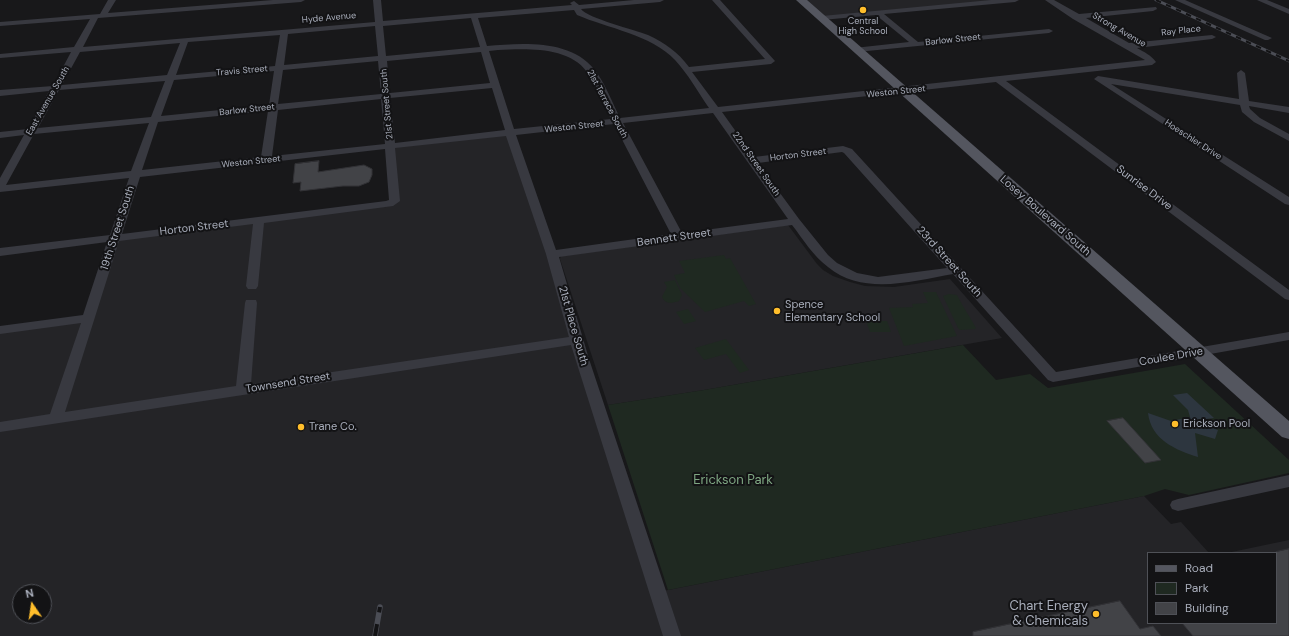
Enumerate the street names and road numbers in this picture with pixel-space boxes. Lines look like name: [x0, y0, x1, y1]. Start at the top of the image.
street label: Hyde Avenue: [301, 10, 357, 26]
street label: Strong Avenue: [1090, 10, 1148, 50]
street label: Ray Place: [1161, 24, 1201, 38]
street label: Barlow Street: [925, 32, 981, 48]
street label: Travis Street: [216, 63, 268, 79]
street label: East Avenue South: [24, 65, 72, 137]
street label: 21st Street South: [379, 68, 395, 140]
street label: 21st Terrace South: [584, 68, 630, 140]
street label: Weston Street: [866, 84, 926, 100]
street label: Barlow Street: [219, 102, 275, 118]
street label: Hoeschler Drive: [1163, 118, 1223, 162]
street label: Weston Street: [544, 119, 604, 135]
street label: 22nd Street South: [730, 130, 782, 198]
street label: Horton Street: [769, 146, 827, 164]
street label: Weston Street: [221, 154, 281, 170]
street label: Sunrise Drive: [1113, 163, 1175, 213]
street label: Losey Boulevard South: [997, 173, 1093, 259]
street label: 19th Street South: [98, 184, 138, 272]
street label: Horton Street: [159, 217, 229, 239]
street label: 23rd Street South: [914, 224, 984, 300]
street label: Bennett Street: [636, 226, 712, 250]
street label: 21st Place South: [555, 285, 591, 367]
street label: Coulee Drive: [1138, 345, 1204, 369]
street label: Townsend Street: [245, 370, 331, 396]

